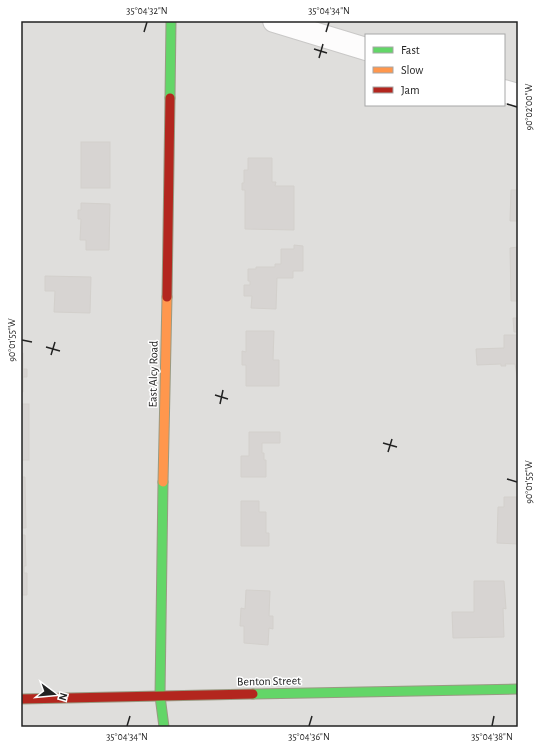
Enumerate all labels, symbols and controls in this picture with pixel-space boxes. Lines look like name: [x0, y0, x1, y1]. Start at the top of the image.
text: 35°04'32"N: [126, 6, 168, 16]
text: 35°04'34"N: [308, 6, 350, 16]
legend: [365, 34, 505, 106]
text: Fast: [401, 44, 420, 56]
text: Slow: [401, 64, 423, 76]
text: Jam: [401, 84, 420, 96]
text: 90°02'00"W: [524, 84, 534, 130]
text: 90°01'55"W: [7, 318, 17, 362]
street label: East Alcy Road: [146, 340, 161, 408]
text: 90°01'55"W: [524, 460, 534, 504]
north arrow: [34, 674, 74, 714]
street label: Benton Street: [237, 674, 301, 688]
text: N: [57, 691, 69, 702]
text: 35°04'34"N: [106, 732, 148, 742]
text: 35°04'36"N: [288, 732, 330, 742]
text: 35°04'38"N: [471, 732, 513, 742]

